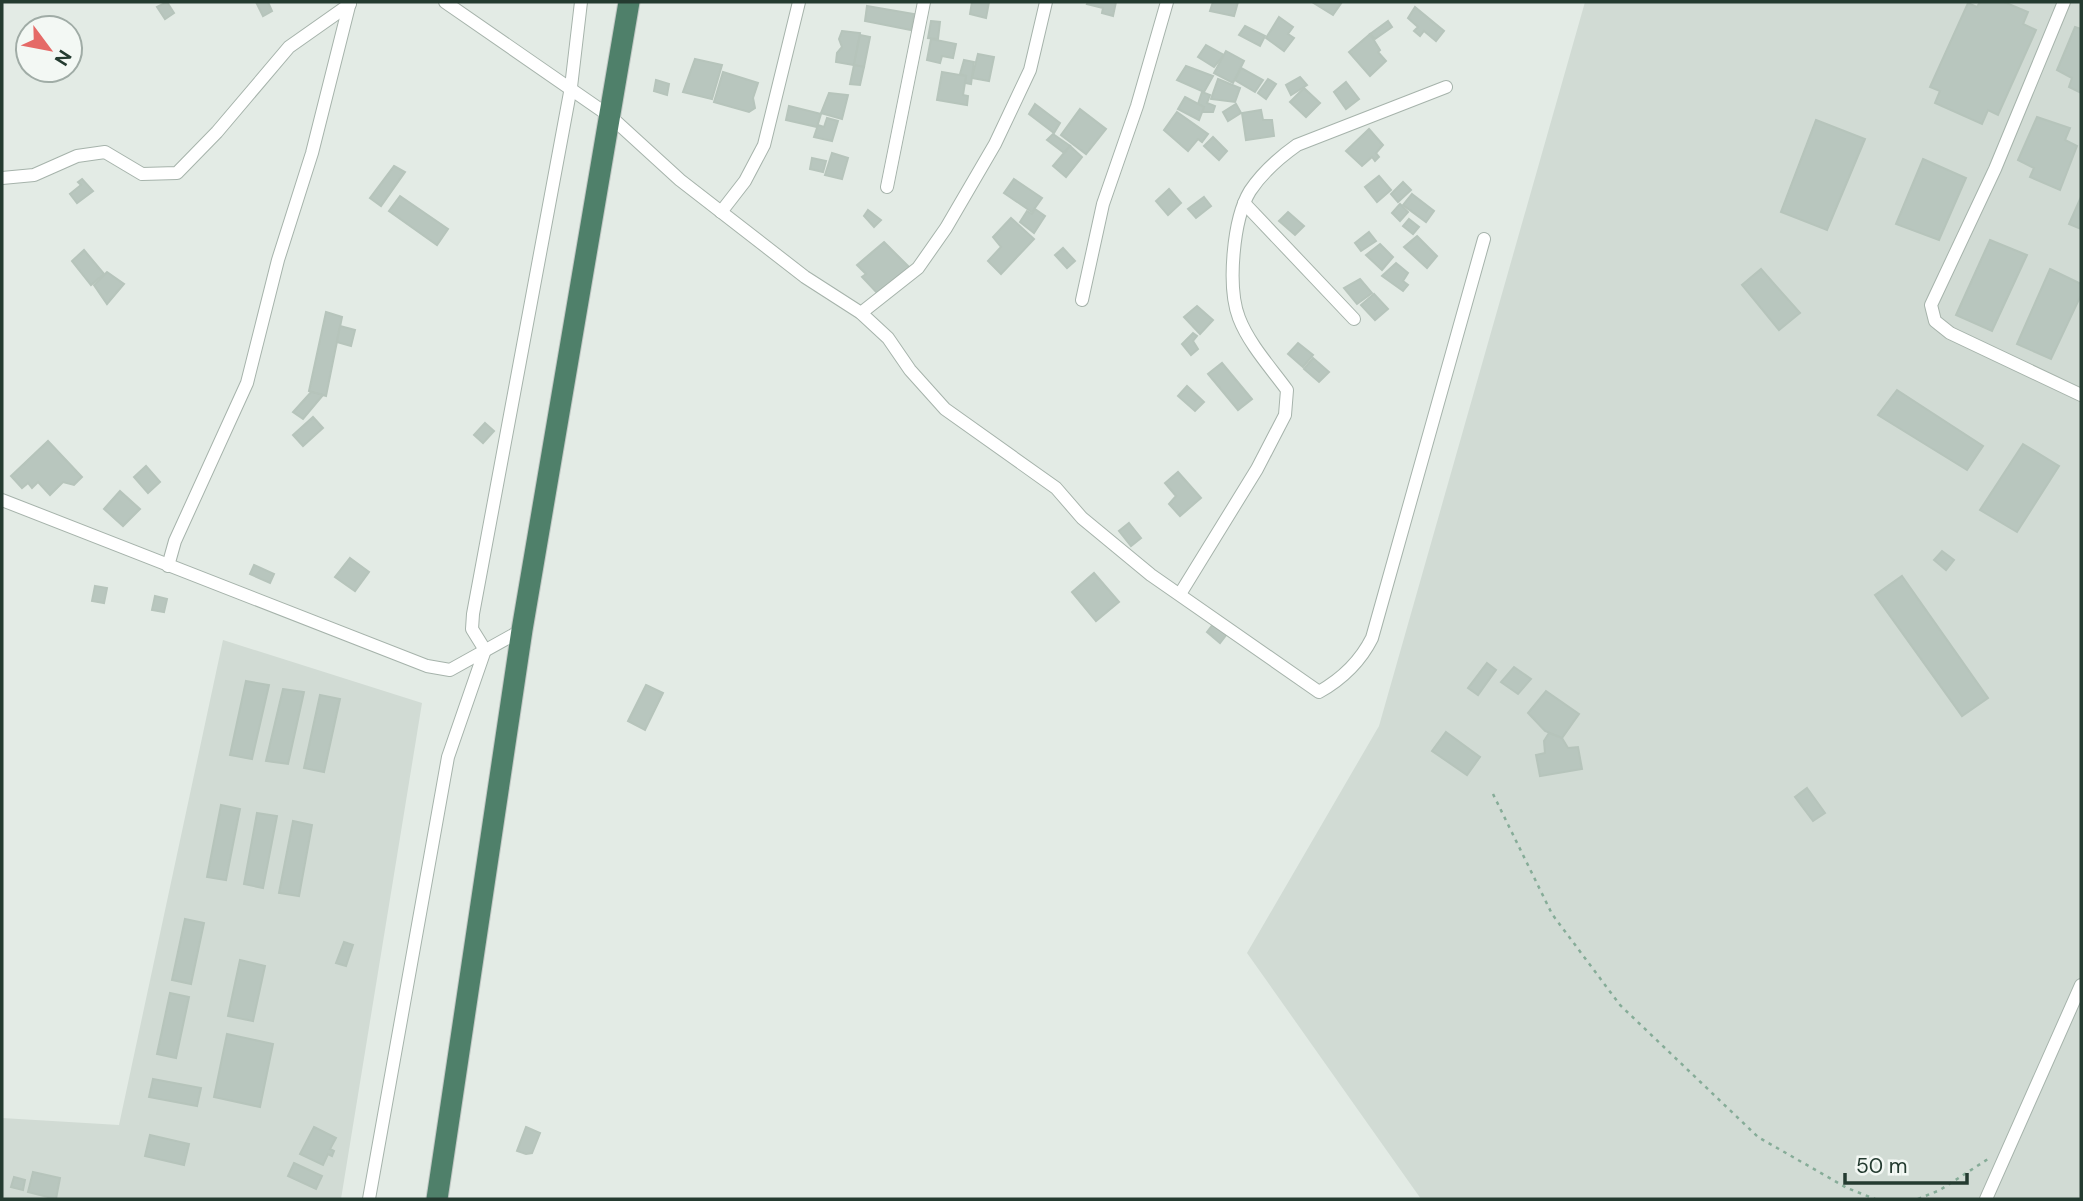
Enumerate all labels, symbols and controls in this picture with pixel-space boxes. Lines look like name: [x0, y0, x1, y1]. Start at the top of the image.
north arrow: [14, 14, 84, 84]
text: N: [49, 45, 77, 70]
scale bar: [1845, 1142, 1968, 1186]
text: 50 m: [1856, 1152, 1907, 1180]

